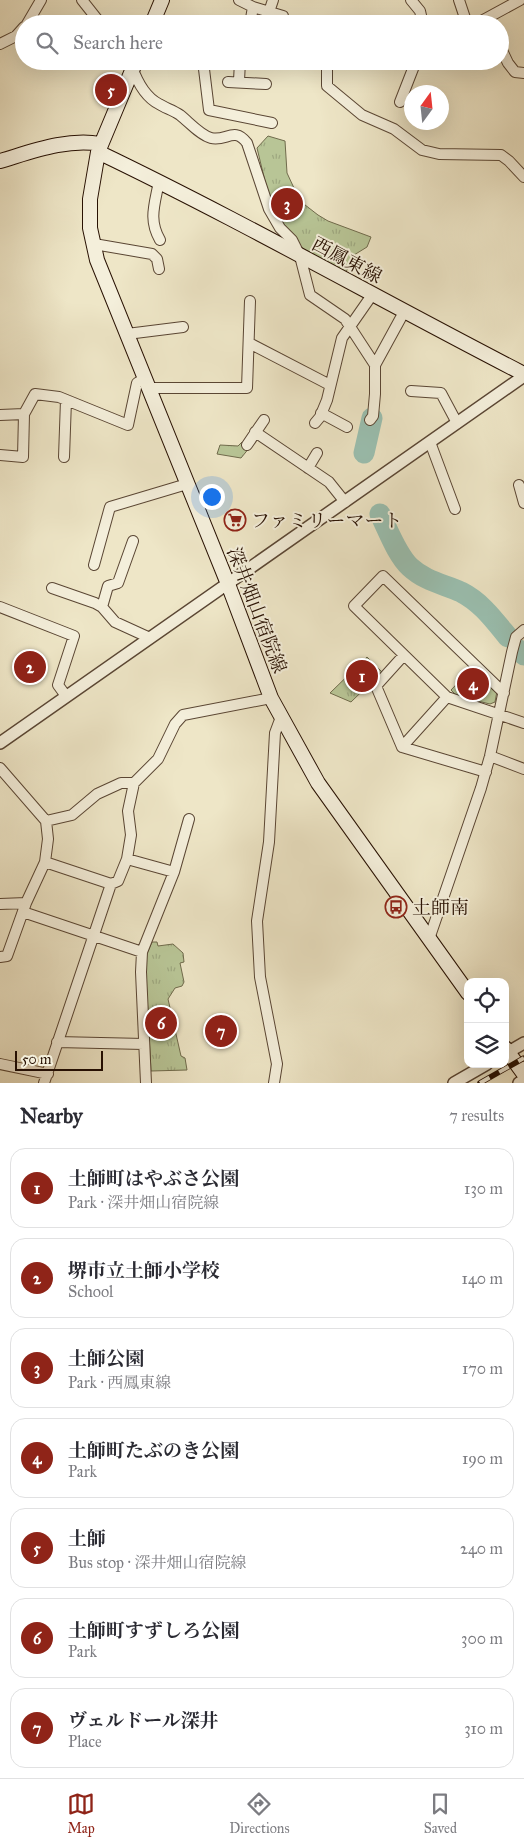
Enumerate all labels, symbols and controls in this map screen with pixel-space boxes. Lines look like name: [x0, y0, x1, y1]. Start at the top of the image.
search box: [15, 15, 509, 70]
icon: search: [33, 29, 61, 57]
text: Search here: [73, 31, 163, 54]
pin: 5: [95, 71, 127, 109]
north arrow: [404, 85, 449, 130]
pin: 3: [271, 185, 303, 223]
street label: 西鳳東線: [308, 232, 386, 288]
your location: [199, 484, 225, 510]
supermarket icon: ファミリーマート: [223, 508, 247, 532]
place label: ファミリーマート: [251, 509, 403, 532]
street label: 深井畑山宿院線: [222, 544, 292, 676]
pin: 2: [14, 648, 46, 686]
pin: 1: [346, 657, 378, 695]
pin: 4: [457, 665, 489, 703]
bus stop icon: 土師南: [384, 895, 408, 919]
place label: 土師南: [412, 896, 469, 919]
map controls: [464, 978, 509, 1068]
button: locate: [464, 978, 509, 1023]
pin: 6: [145, 1004, 177, 1042]
pin: 7: [205, 1012, 237, 1050]
button: layers: [464, 1023, 509, 1068]
scale bar: [15, 1048, 102, 1071]
text: 50 m: [22, 1051, 51, 1068]
text: Nearby: [20, 1103, 83, 1129]
text: 7 results: [449, 1106, 504, 1125]
text: 土師町はやぶさ公園: [68, 1167, 239, 1190]
text: 1: [34, 1179, 40, 1198]
text: 130 m: [464, 1179, 503, 1198]
text: Park · 深井畑山宿院線: [68, 1193, 219, 1212]
text: 堺市立土師小学校: [68, 1259, 220, 1282]
text: 2: [33, 1269, 41, 1288]
text: 140 m: [462, 1269, 503, 1288]
text: School: [68, 1282, 113, 1301]
text: 土師公園: [68, 1347, 144, 1370]
text: 3: [34, 1359, 40, 1378]
text: 170 m: [462, 1359, 503, 1378]
text: Park · 西鳳東線: [68, 1373, 171, 1392]
text: 土師町たぶのき公園: [68, 1439, 239, 1462]
text: 4: [33, 1449, 41, 1468]
text: 190 m: [462, 1449, 503, 1468]
text: Park: [68, 1462, 97, 1481]
text: 土師: [68, 1527, 106, 1550]
text: 5: [33, 1539, 41, 1558]
text: 240 m: [460, 1539, 503, 1558]
text: Bus stop · 深井畑山宿院線: [68, 1553, 246, 1572]
text: 土師町すずしろ公園: [68, 1619, 239, 1642]
text: 6: [33, 1629, 41, 1648]
text: 300 m: [461, 1629, 503, 1648]
text: Park: [68, 1642, 97, 1661]
text: ヴェルドール深井: [68, 1709, 219, 1732]
text: 7: [33, 1719, 41, 1738]
text: 310 m: [464, 1719, 503, 1738]
text: Place: [68, 1732, 102, 1751]
tab: Map: [67, 1790, 95, 1837]
tab: Directions: [229, 1790, 290, 1837]
tab: Saved: [424, 1790, 457, 1837]

